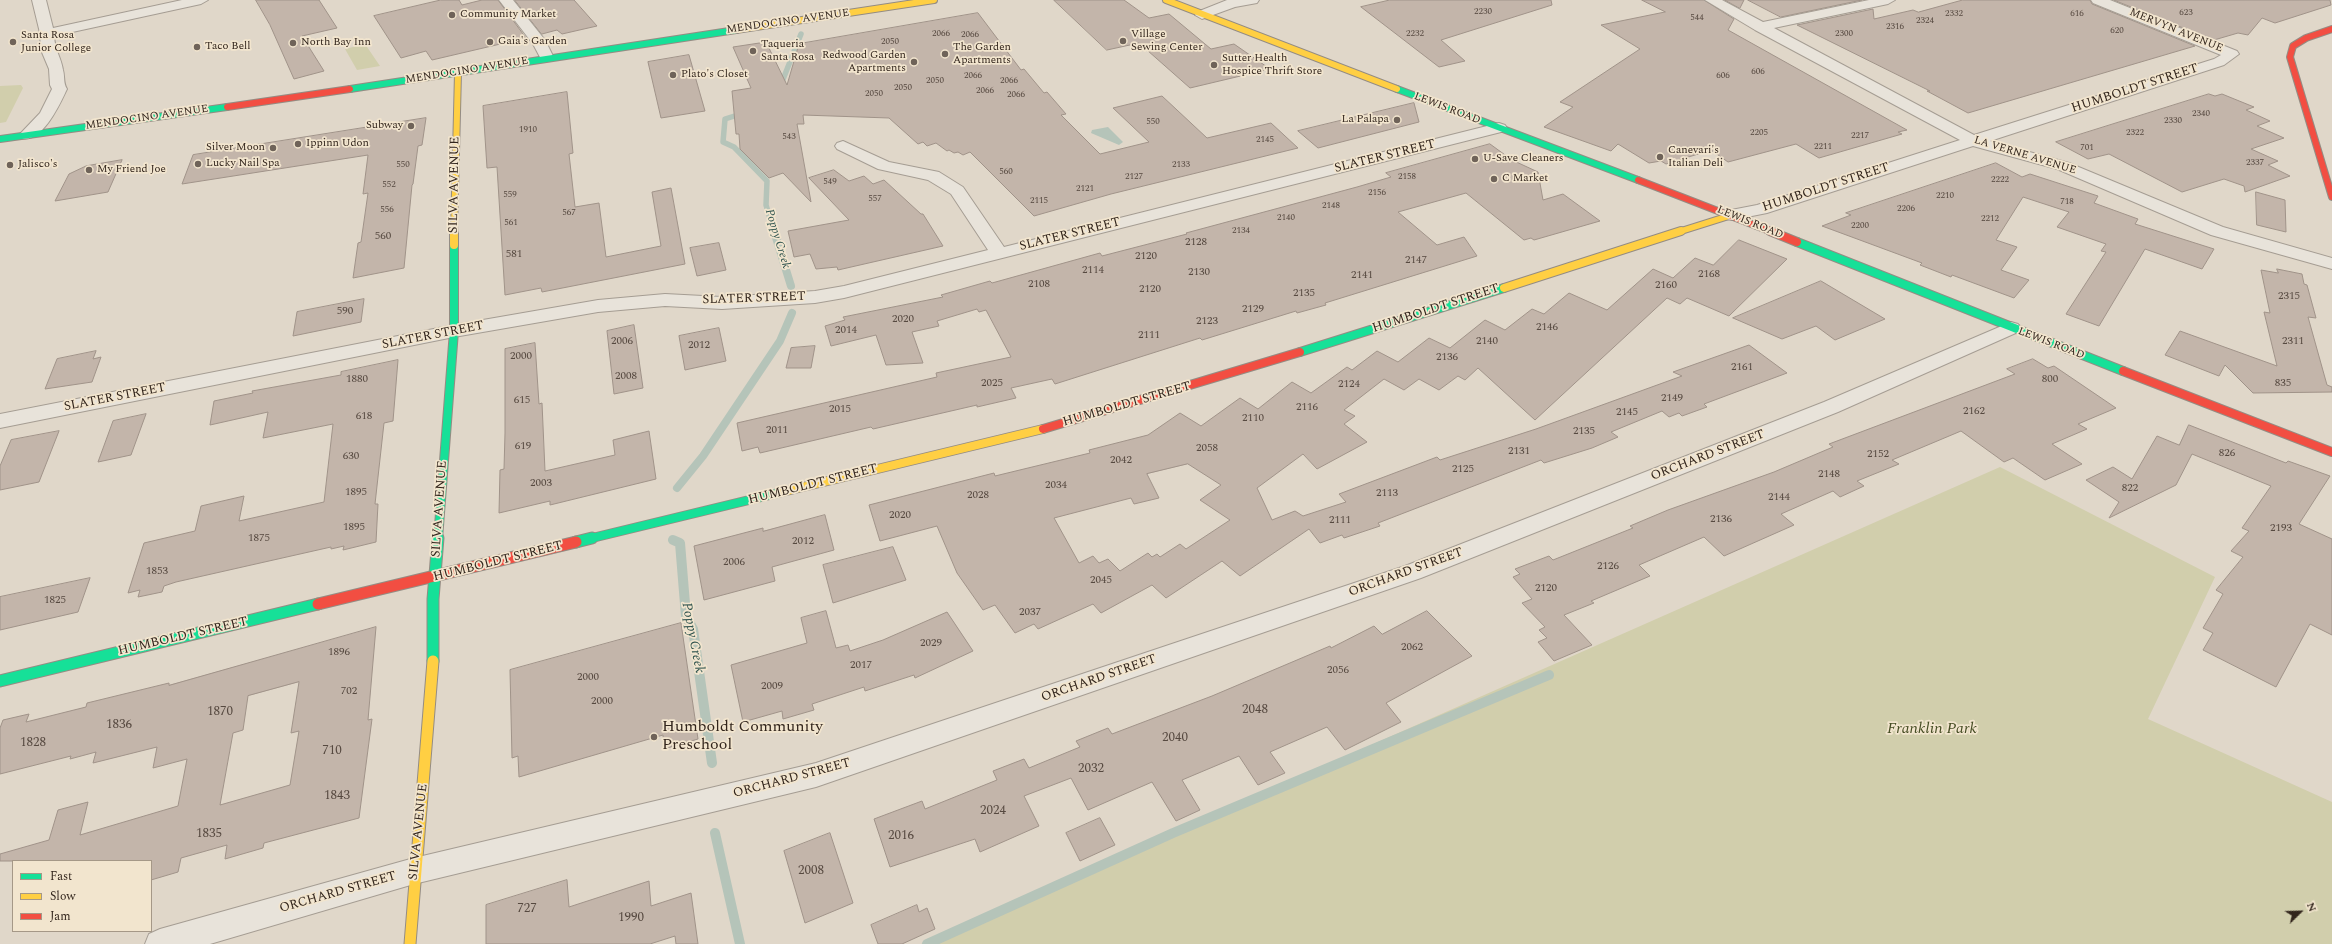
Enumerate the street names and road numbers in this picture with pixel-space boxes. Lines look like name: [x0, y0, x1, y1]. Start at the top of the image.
street label: MERVYN AVENUE: [2127, 6, 2225, 56]
street label: MENDOCINO AVENUE: [726, 7, 850, 37]
street label: MENDOCINO AVENUE: [405, 55, 529, 87]
street label: HUMBOLDT STREET: [2069, 61, 2201, 117]
street label: LEWIS ROAD: [1412, 90, 1482, 128]
street label: MENDOCINO AVENUE: [85, 103, 209, 133]
street label: LA VERNE AVENUE: [1972, 134, 2078, 178]
street label: SILVA AVENUE: [446, 136, 464, 234]
street label: SLATER STREET: [1333, 137, 1437, 177]
street label: HUMBOLDT STREET: [1760, 160, 1892, 216]
street label: LEWIS ROAD: [1715, 204, 1785, 242]
street label: SLATER STREET: [1018, 215, 1122, 255]
street label: HUMBOLDT STREET: [1370, 281, 1502, 337]
street label: SLATER STREET: [702, 289, 806, 309]
street label: SLATER STREET: [381, 318, 485, 354]
street label: LEWIS ROAD: [2016, 325, 2086, 363]
street label: HUMBOLDT STREET: [1061, 379, 1193, 431]
street label: SLATER STREET: [63, 380, 167, 416]
street label: ORCHARD STREET: [1649, 427, 1767, 485]
street label: SILVA AVENUE: [429, 460, 451, 558]
street label: HUMBOLDT STREET: [747, 461, 879, 509]
street label: HUMBOLDT STREET: [432, 538, 564, 586]
street label: ORCHARD STREET: [1347, 545, 1465, 601]
street label: HUMBOLDT STREET: [117, 614, 249, 660]
street label: ORCHARD STREET: [1039, 652, 1159, 706]
street label: ORCHARD STREET: [732, 756, 852, 802]
street label: SILVA AVENUE: [406, 783, 432, 881]
street label: ORCHARD STREET: [278, 869, 398, 917]

